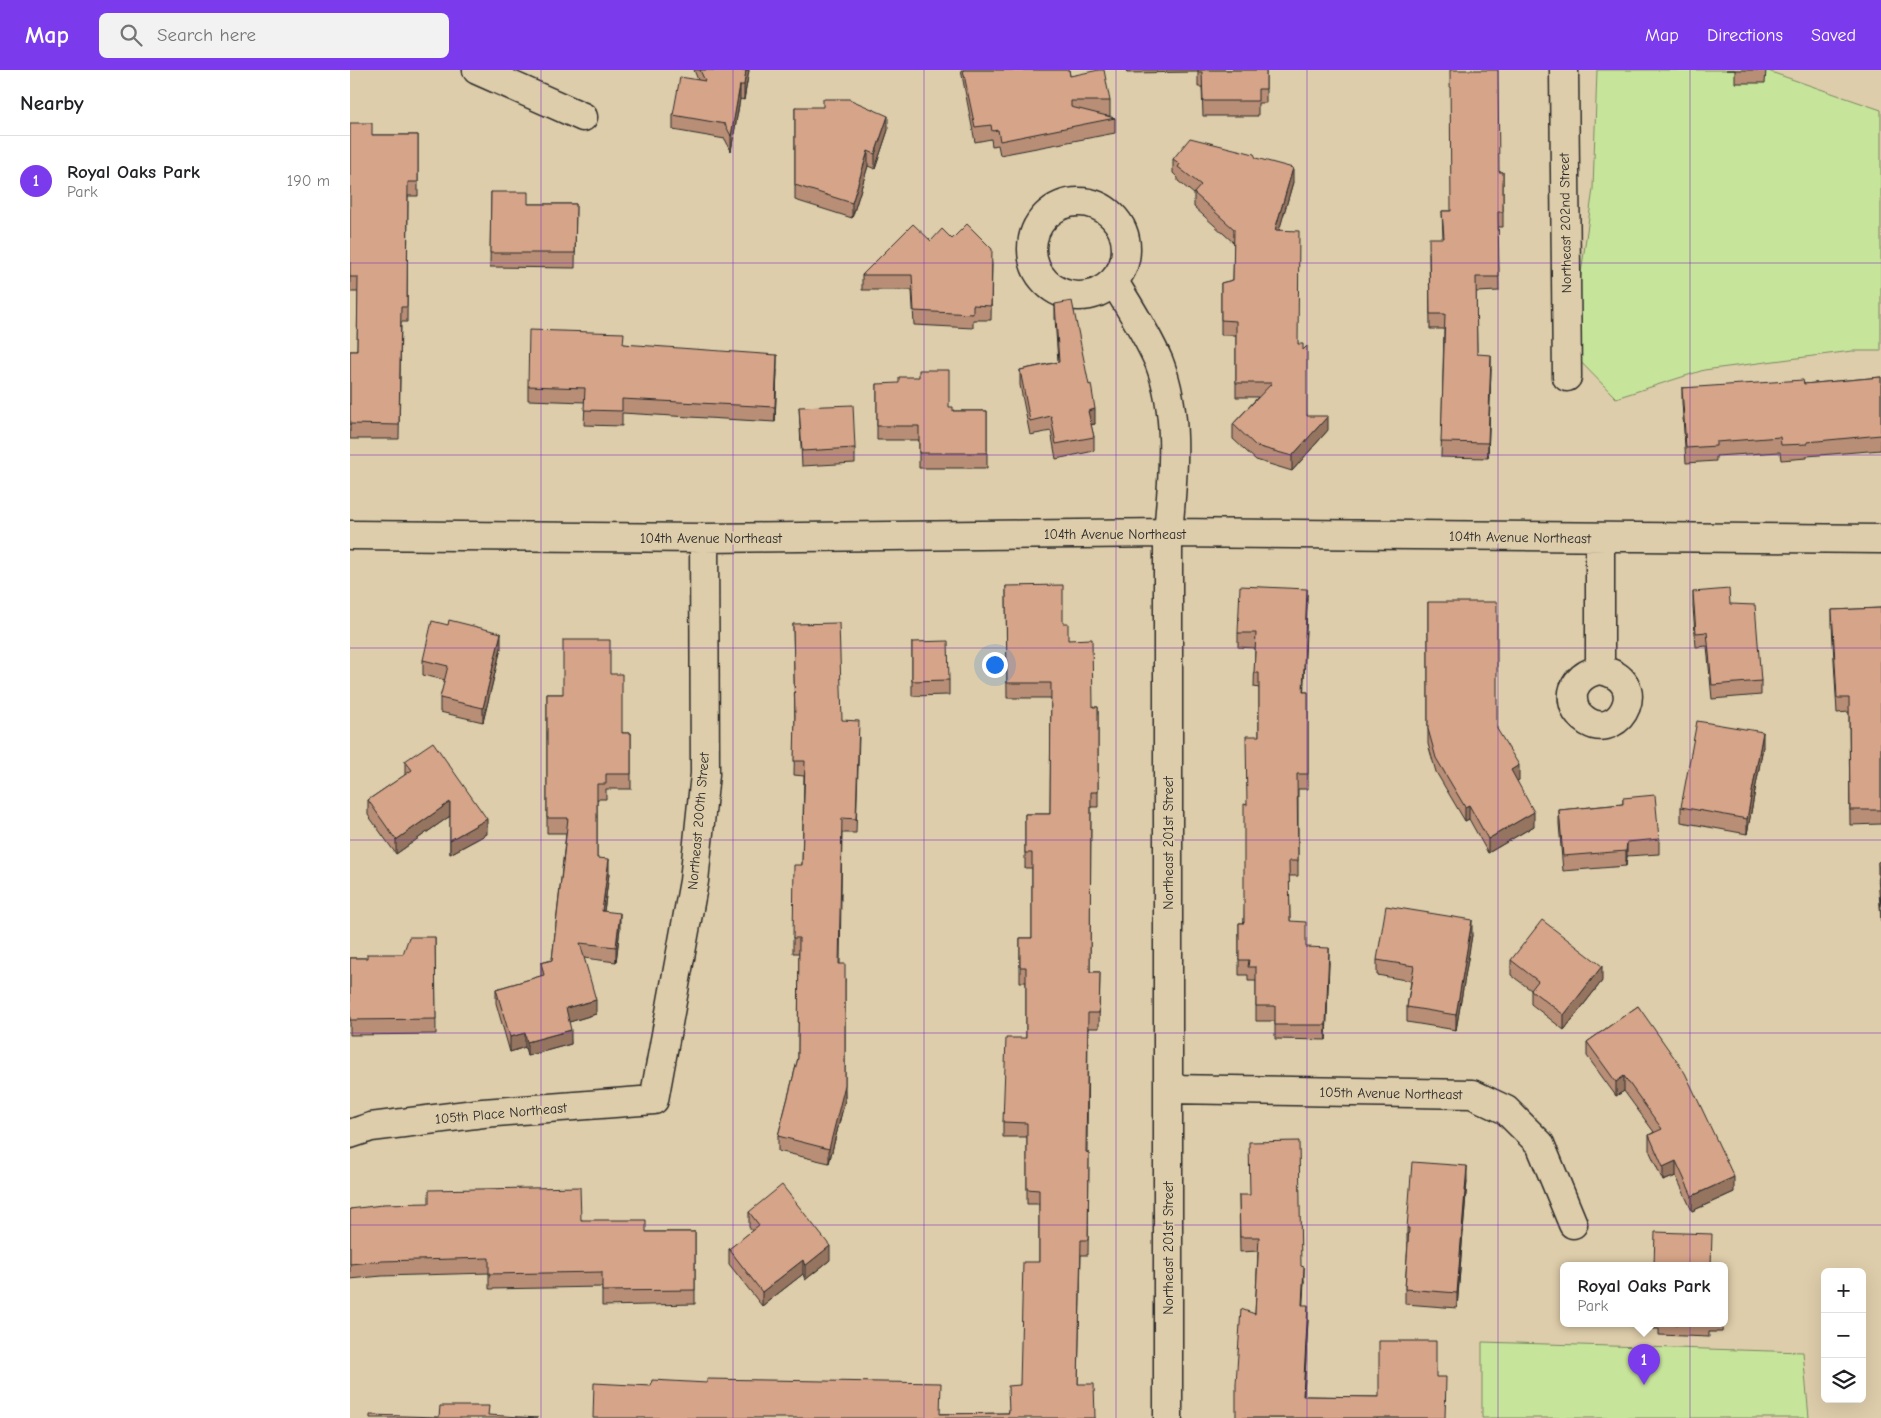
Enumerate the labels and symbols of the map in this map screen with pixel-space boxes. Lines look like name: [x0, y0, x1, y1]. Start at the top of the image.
street label: Northeast 202nd Street: [1556, 152, 1575, 293]
street label: 104th Avenue Northeast: [1044, 526, 1187, 543]
street label: 104th Avenue Northeast: [1449, 528, 1592, 547]
street label: 104th Avenue Northeast: [640, 530, 783, 547]
your location: [982, 652, 1008, 678]
street label: Northeast 200th Street: [684, 751, 713, 891]
street label: Northeast 201st Street: [1160, 775, 1177, 910]
street label: 105th Avenue Northeast: [1319, 1084, 1464, 1103]
street label: 105th Place Northeast: [434, 1099, 569, 1128]
street label: Northeast 201st Street: [1160, 1180, 1177, 1315]
pin: 1: [1628, 1344, 1660, 1385]

